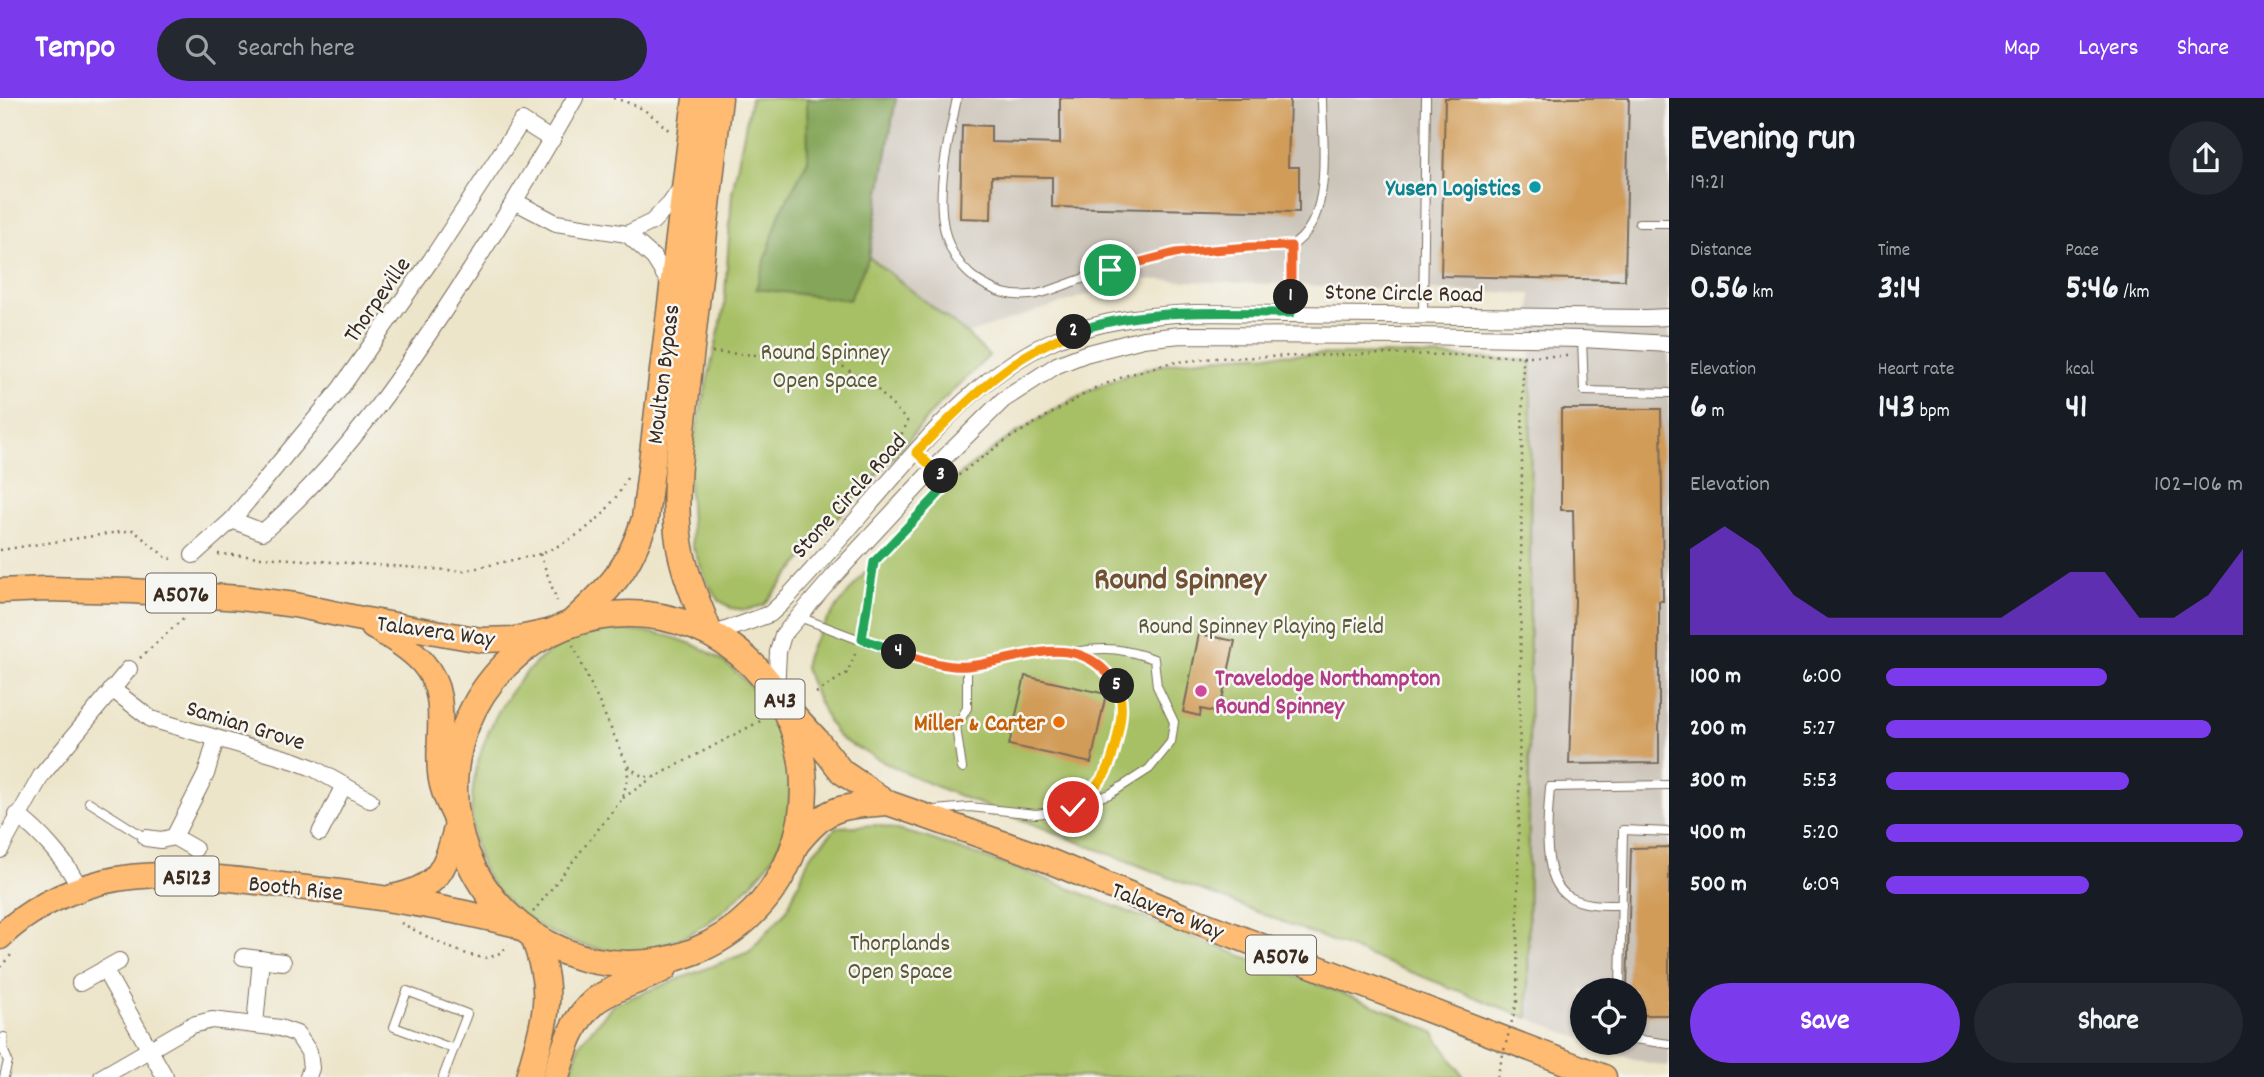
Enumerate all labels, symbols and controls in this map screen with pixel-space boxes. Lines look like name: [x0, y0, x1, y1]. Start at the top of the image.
search box: [157, 18, 647, 81]
text: Tempo: [35, 26, 115, 73]
icon: search: [181, 30, 219, 68]
text: Search here: [237, 31, 355, 68]
text: Map: [2004, 32, 2040, 66]
text: Layers: [2078, 32, 2139, 66]
text: Share: [2177, 32, 2229, 66]
text: Evening run: [1690, 113, 1855, 168]
button: share: [2169, 121, 2243, 195]
text: 19:21: [1690, 167, 1724, 200]
place label: Yusen Logistics: [1385, 173, 1521, 207]
marker: Yusen Logistics: [1527, 179, 1543, 195]
text: Distance: [1690, 238, 1752, 265]
text: Time: [1878, 238, 1910, 265]
text: Pace: [2065, 238, 2099, 265]
pin: [1080, 240, 1140, 300]
street label: Thorpeville: [336, 251, 421, 351]
icon: arrive: [1091, 251, 1129, 289]
text: 0.56: [1690, 265, 1748, 315]
text: 3:14: [1878, 265, 1921, 315]
text: 5:46: [2065, 265, 2119, 315]
street label: Stone Circle Road: [1324, 277, 1484, 313]
pin: 1: [1274, 280, 1308, 314]
text: km: [1748, 280, 1773, 307]
text: /km: [2119, 280, 2150, 307]
text: 1: [1288, 283, 1293, 310]
street label: Moulton Bypass: [640, 303, 690, 446]
pin: 2: [1056, 314, 1092, 350]
text: 2: [1069, 318, 1078, 345]
park label: Round Spinney Open Space: [760, 337, 891, 399]
text: Elevation: [1690, 357, 1756, 384]
text: Heart rate: [1878, 357, 1954, 384]
text: kcal: [2065, 357, 2094, 384]
text: 6: [1690, 384, 1707, 434]
text: 143: [1878, 384, 1915, 434]
text: 41: [2065, 384, 2088, 434]
text: m: [1707, 399, 1725, 426]
text: bpm: [1915, 399, 1950, 426]
street label: Stone Circle Road: [784, 427, 916, 567]
pin: 3: [923, 458, 958, 494]
text: 3: [936, 462, 945, 489]
text: Elevation: [1690, 469, 1770, 502]
text: 102–106 m: [2154, 469, 2243, 502]
district label: Round Spinney: [1094, 559, 1267, 605]
road number: A5076: [146, 573, 216, 612]
street label: Talavera Way: [374, 608, 498, 658]
park label: Round Spinney Playing Field: [1138, 611, 1384, 645]
pin: 4: [881, 634, 916, 670]
text: 4: [895, 638, 902, 665]
text: 100 m: [1690, 661, 1741, 694]
text: 6:00: [1802, 661, 1842, 694]
place label: Travelodge Northampton Round Spinney: [1215, 663, 1440, 725]
pin: 5: [1100, 668, 1134, 704]
text: 5: [1112, 672, 1121, 699]
road number: A43: [756, 680, 804, 719]
marker: Travelodge Northampton Round Spinney: [1193, 683, 1209, 699]
street label: Samian Grove: [181, 693, 309, 761]
place label: Miller & Carter: [914, 708, 1046, 742]
text: 200 m: [1690, 713, 1746, 746]
text: 5:27: [1802, 713, 1835, 746]
marker: Miller & Carter: [1051, 714, 1067, 730]
text: 300 m: [1690, 765, 1746, 798]
text: 5:53: [1802, 765, 1837, 798]
pin: [1043, 777, 1103, 837]
icon: check: [1054, 788, 1092, 826]
text: 400 m: [1690, 817, 1746, 850]
text: 5:20: [1802, 817, 1839, 850]
road number: A5123: [156, 856, 218, 896]
street label: Booth Rise: [247, 868, 345, 912]
text: 500 m: [1690, 869, 1747, 902]
text: 6:09: [1802, 869, 1840, 902]
street label: Talavera Way: [1105, 875, 1229, 951]
park label: Thorplands Open Space: [847, 928, 953, 990]
road number: A5076: [1246, 936, 1316, 974]
map controls: [1570, 978, 1647, 1055]
button: locate: [1570, 978, 1647, 1055]
button: Save: [1690, 983, 1960, 1063]
button: Share: [1974, 983, 2243, 1063]

